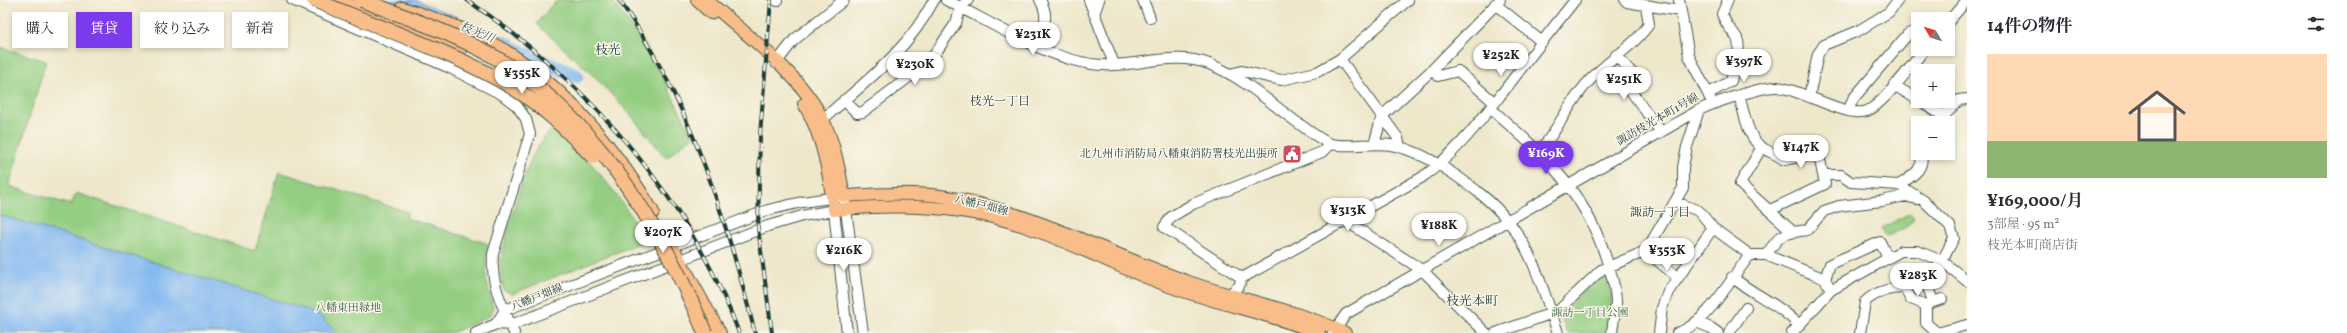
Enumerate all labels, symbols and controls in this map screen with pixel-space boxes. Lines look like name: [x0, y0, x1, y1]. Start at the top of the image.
chip: 購入: [12, 12, 68, 48]
chip: 賃貸: [76, 12, 132, 48]
chip: 絞り込み: [140, 12, 224, 48]
chip: 新着: [232, 12, 288, 48]
north arrow: [1911, 12, 1955, 56]
map controls: [1911, 12, 1955, 160]
icon: filters: [2305, 13, 2327, 35]
text: 14件の物件: [1987, 15, 2072, 38]
water label: 枝光川: [457, 19, 499, 48]
pin: ¥231K: [1005, 22, 1061, 56]
text: ¥231K: [1015, 26, 1051, 44]
district label: 枝光: [595, 42, 621, 60]
pin: ¥252K: [1473, 43, 1529, 77]
text: ¥252K: [1482, 47, 1520, 65]
pin: ¥397K: [1716, 49, 1772, 83]
pin: ¥230K: [887, 52, 943, 86]
text: ¥397K: [1725, 53, 1763, 71]
text: ¥230K: [896, 56, 934, 74]
pin: ¥355K: [494, 61, 550, 95]
button: +: [1911, 64, 1955, 108]
text: ¥355K: [504, 65, 540, 83]
pin: ¥251K: [1596, 67, 1652, 101]
text: ¥251K: [1606, 71, 1642, 89]
icon: home: [2121, 80, 2193, 152]
street label: 諏訪枝光本町1号線: [1614, 90, 1702, 150]
district label: 枝光一丁目: [970, 94, 1030, 110]
button: −: [1911, 116, 1955, 160]
pin: ¥147K: [1773, 135, 1829, 169]
text: ¥147K: [1783, 139, 1819, 157]
pin: ¥169K: [1518, 141, 1574, 175]
public building icon: 北九州市消防局八幡東消防署枝光出張所: [1281, 143, 1303, 165]
text: ¥169K: [1527, 145, 1565, 163]
place label: 北九州市消防局八幡東消防署枝光出張所: [1080, 147, 1278, 162]
text: ¥169,000/月: [1987, 190, 2083, 213]
street label: 八幡戸畑線: [953, 192, 1009, 220]
pin: ¥313K: [1320, 198, 1376, 232]
text: ¥313K: [1330, 202, 1366, 220]
district label: 諏訪一丁目: [1630, 205, 1690, 221]
pin: ¥188K: [1411, 213, 1467, 247]
text: 3部屋 · 95 m²: [1987, 216, 2059, 234]
text: ¥188K: [1420, 217, 1458, 235]
pin: ¥207K: [635, 220, 691, 254]
text: ¥207K: [644, 224, 682, 242]
text: 枝光本町商店街: [1987, 237, 2078, 255]
pin: ¥216K: [816, 238, 872, 272]
pin: ¥353K: [1639, 238, 1695, 272]
text: ¥216K: [826, 242, 862, 260]
text: ¥353K: [1648, 242, 1686, 260]
pin: ¥283K: [1890, 263, 1946, 297]
text: ¥283K: [1899, 267, 1937, 285]
street label: 八幡戸畑線: [509, 281, 565, 315]
district label: 枝光本町: [1446, 293, 1498, 311]
park label: 八幡東田緑地: [315, 301, 381, 316]
park label: 諏訪一丁目公園: [1552, 306, 1629, 321]

